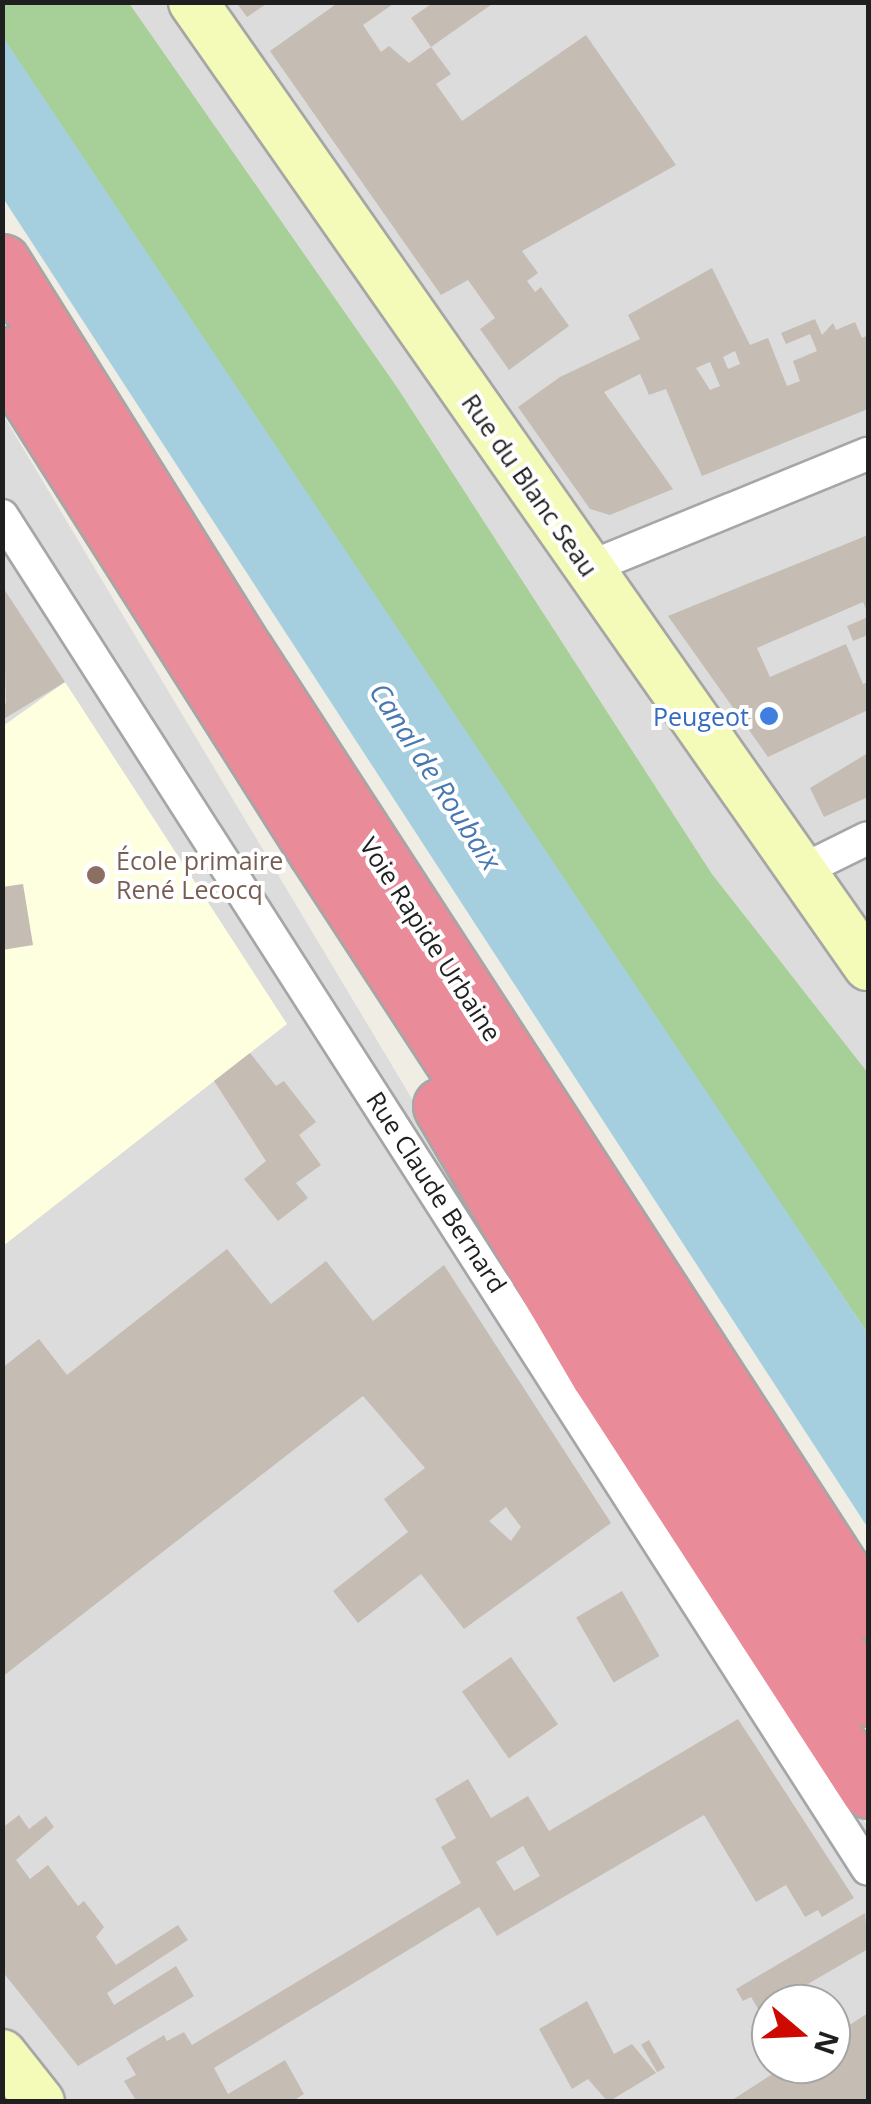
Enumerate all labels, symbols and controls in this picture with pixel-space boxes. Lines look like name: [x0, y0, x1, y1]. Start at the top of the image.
street label: Rue du Blanc Seau: [456, 388, 604, 582]
water label: Canal de Roubaix: [363, 676, 509, 876]
place label: Peugeot: [653, 701, 749, 731]
marker: Peugeot: [758, 705, 780, 727]
street label: Voie Rapide Urbaine: [354, 832, 508, 1046]
place label: École primaire René Lecocq: [116, 846, 283, 905]
marker: École primaire René Lecocq: [85, 864, 107, 886]
street label: Rue Claude Bernard: [361, 1086, 513, 1298]
north arrow: [751, 1984, 851, 2084]
text: N: [806, 2026, 849, 2060]

